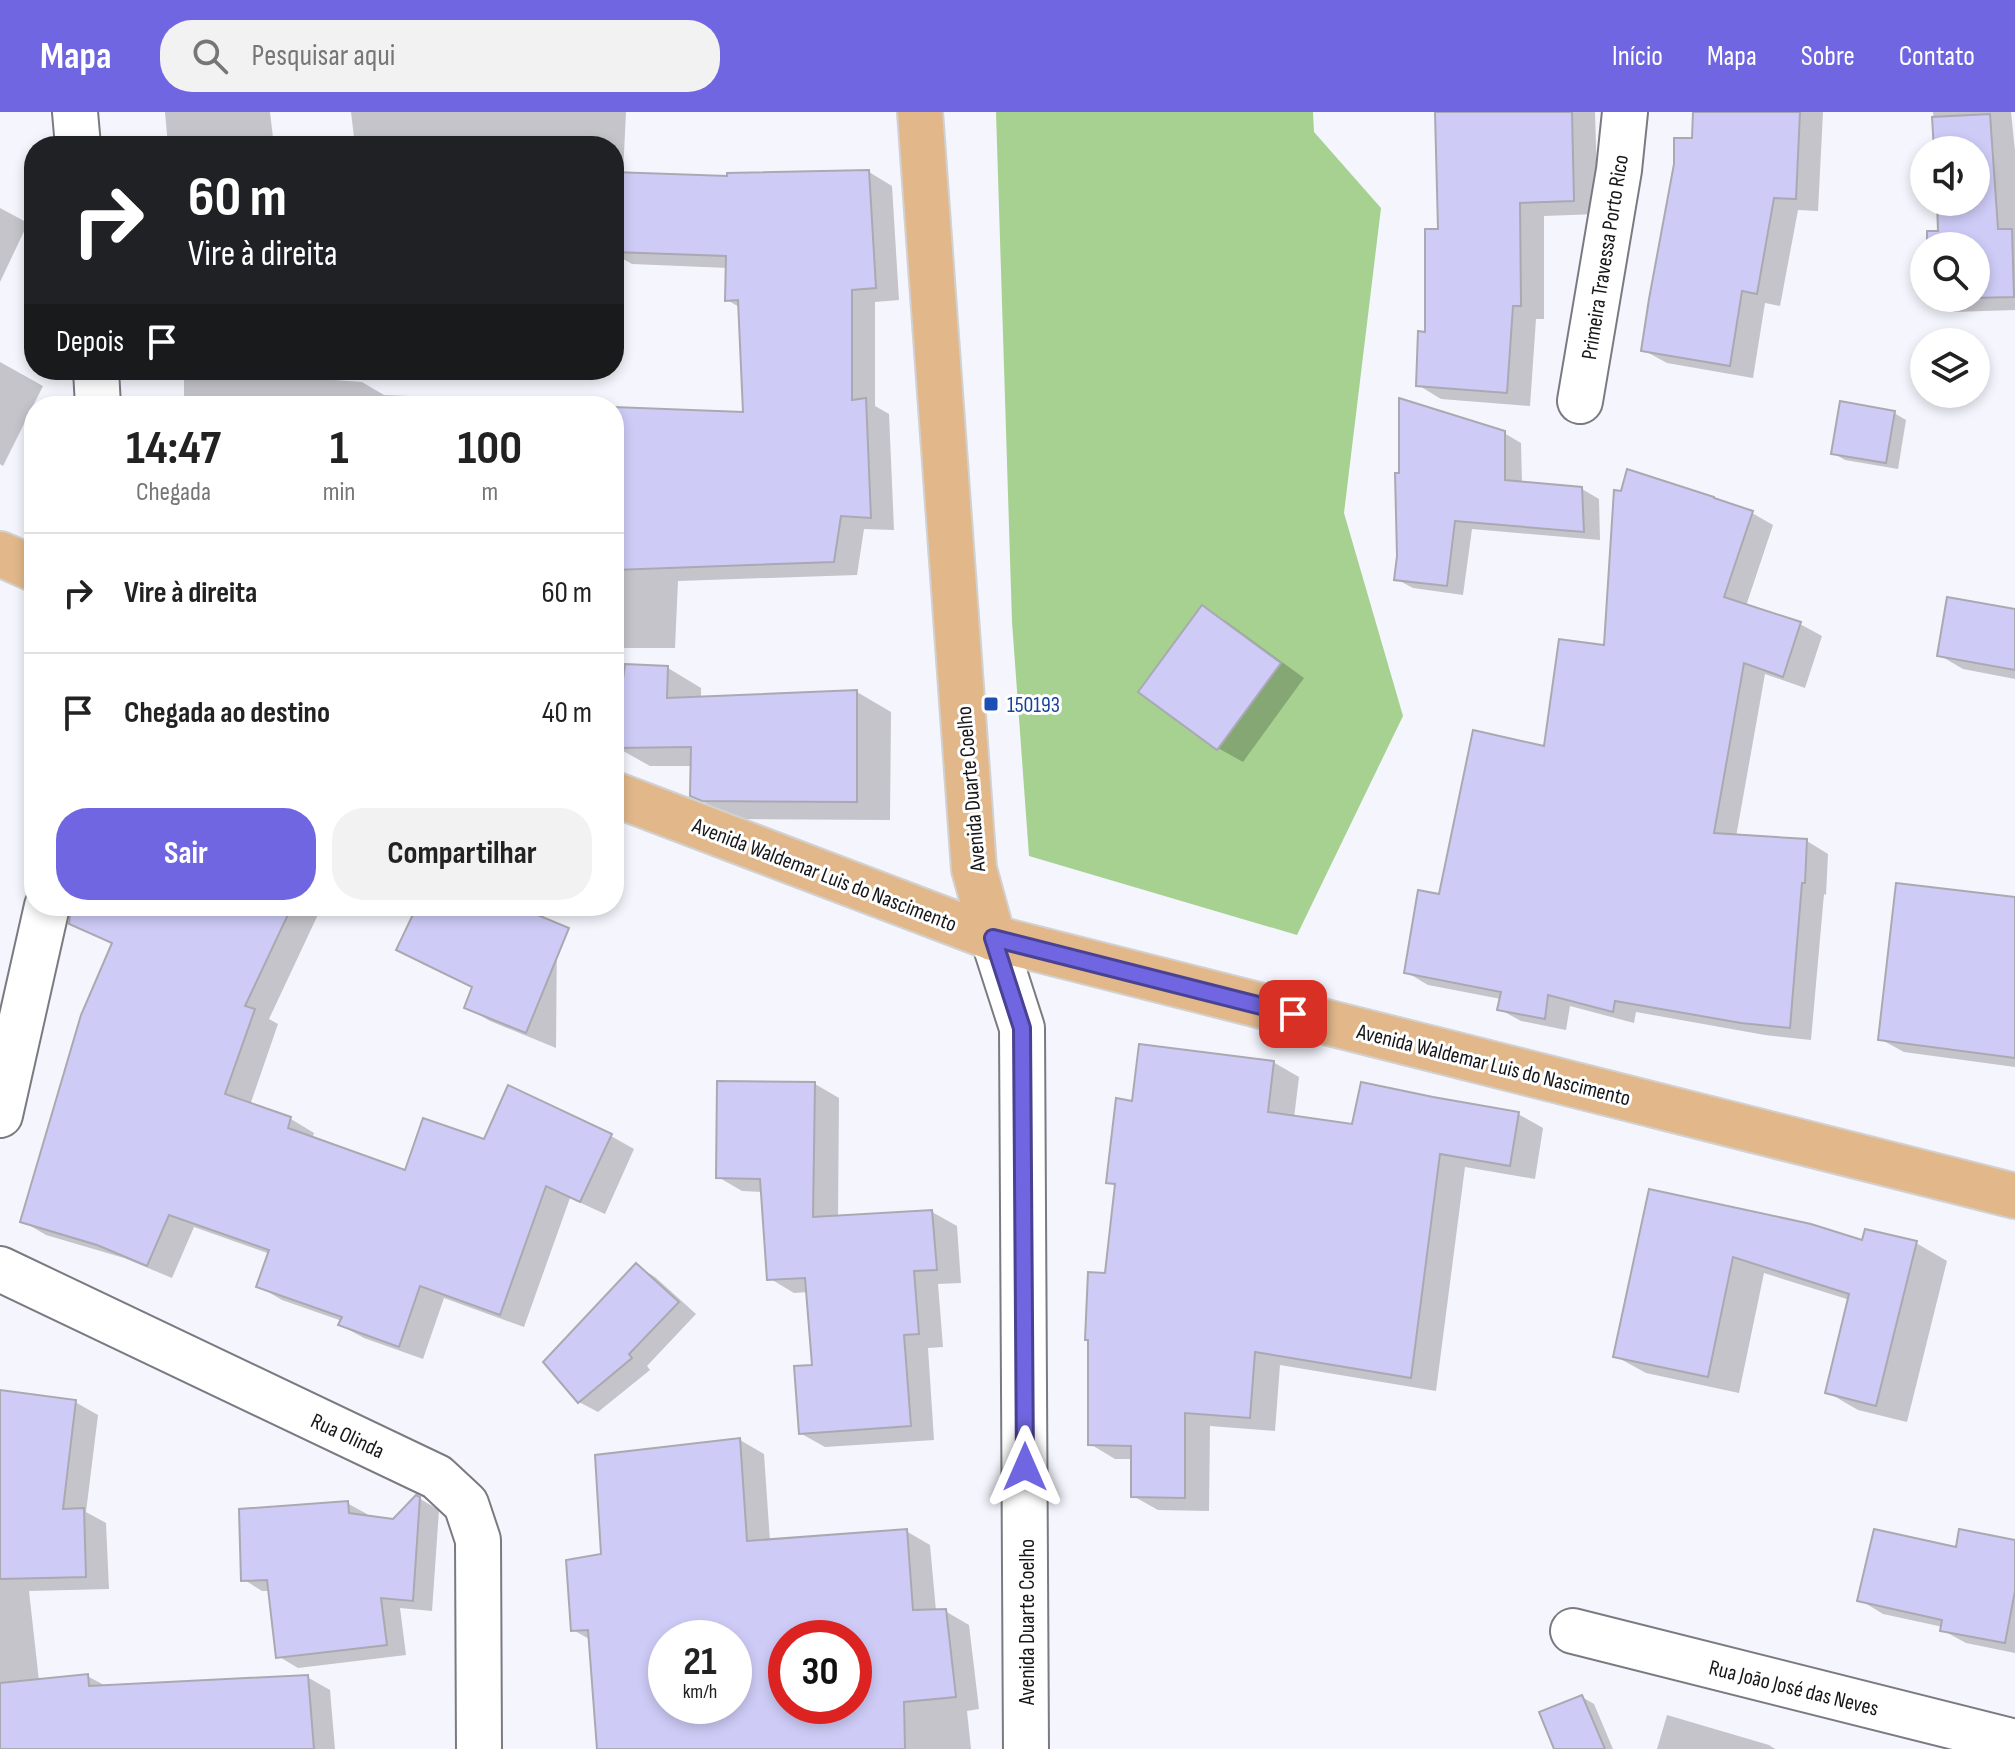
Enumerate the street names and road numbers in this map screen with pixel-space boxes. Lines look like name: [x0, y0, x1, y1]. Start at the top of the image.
street label: Primeira Travessa Porto Rico: [1576, 153, 1635, 362]
street label: Avenida Duarte Coelho: [951, 705, 992, 874]
street label: Avenida Waldemar Luis do Nascimento: [688, 812, 960, 938]
street label: Avenida Waldemar Luis do Nascimento: [1353, 1018, 1633, 1113]
street label: Rua Olinda: [306, 1408, 388, 1465]
street label: Avenida Duarte Coelho: [1014, 1539, 1041, 1706]
street label: Rua João José das Neves: [1706, 1654, 1881, 1723]

